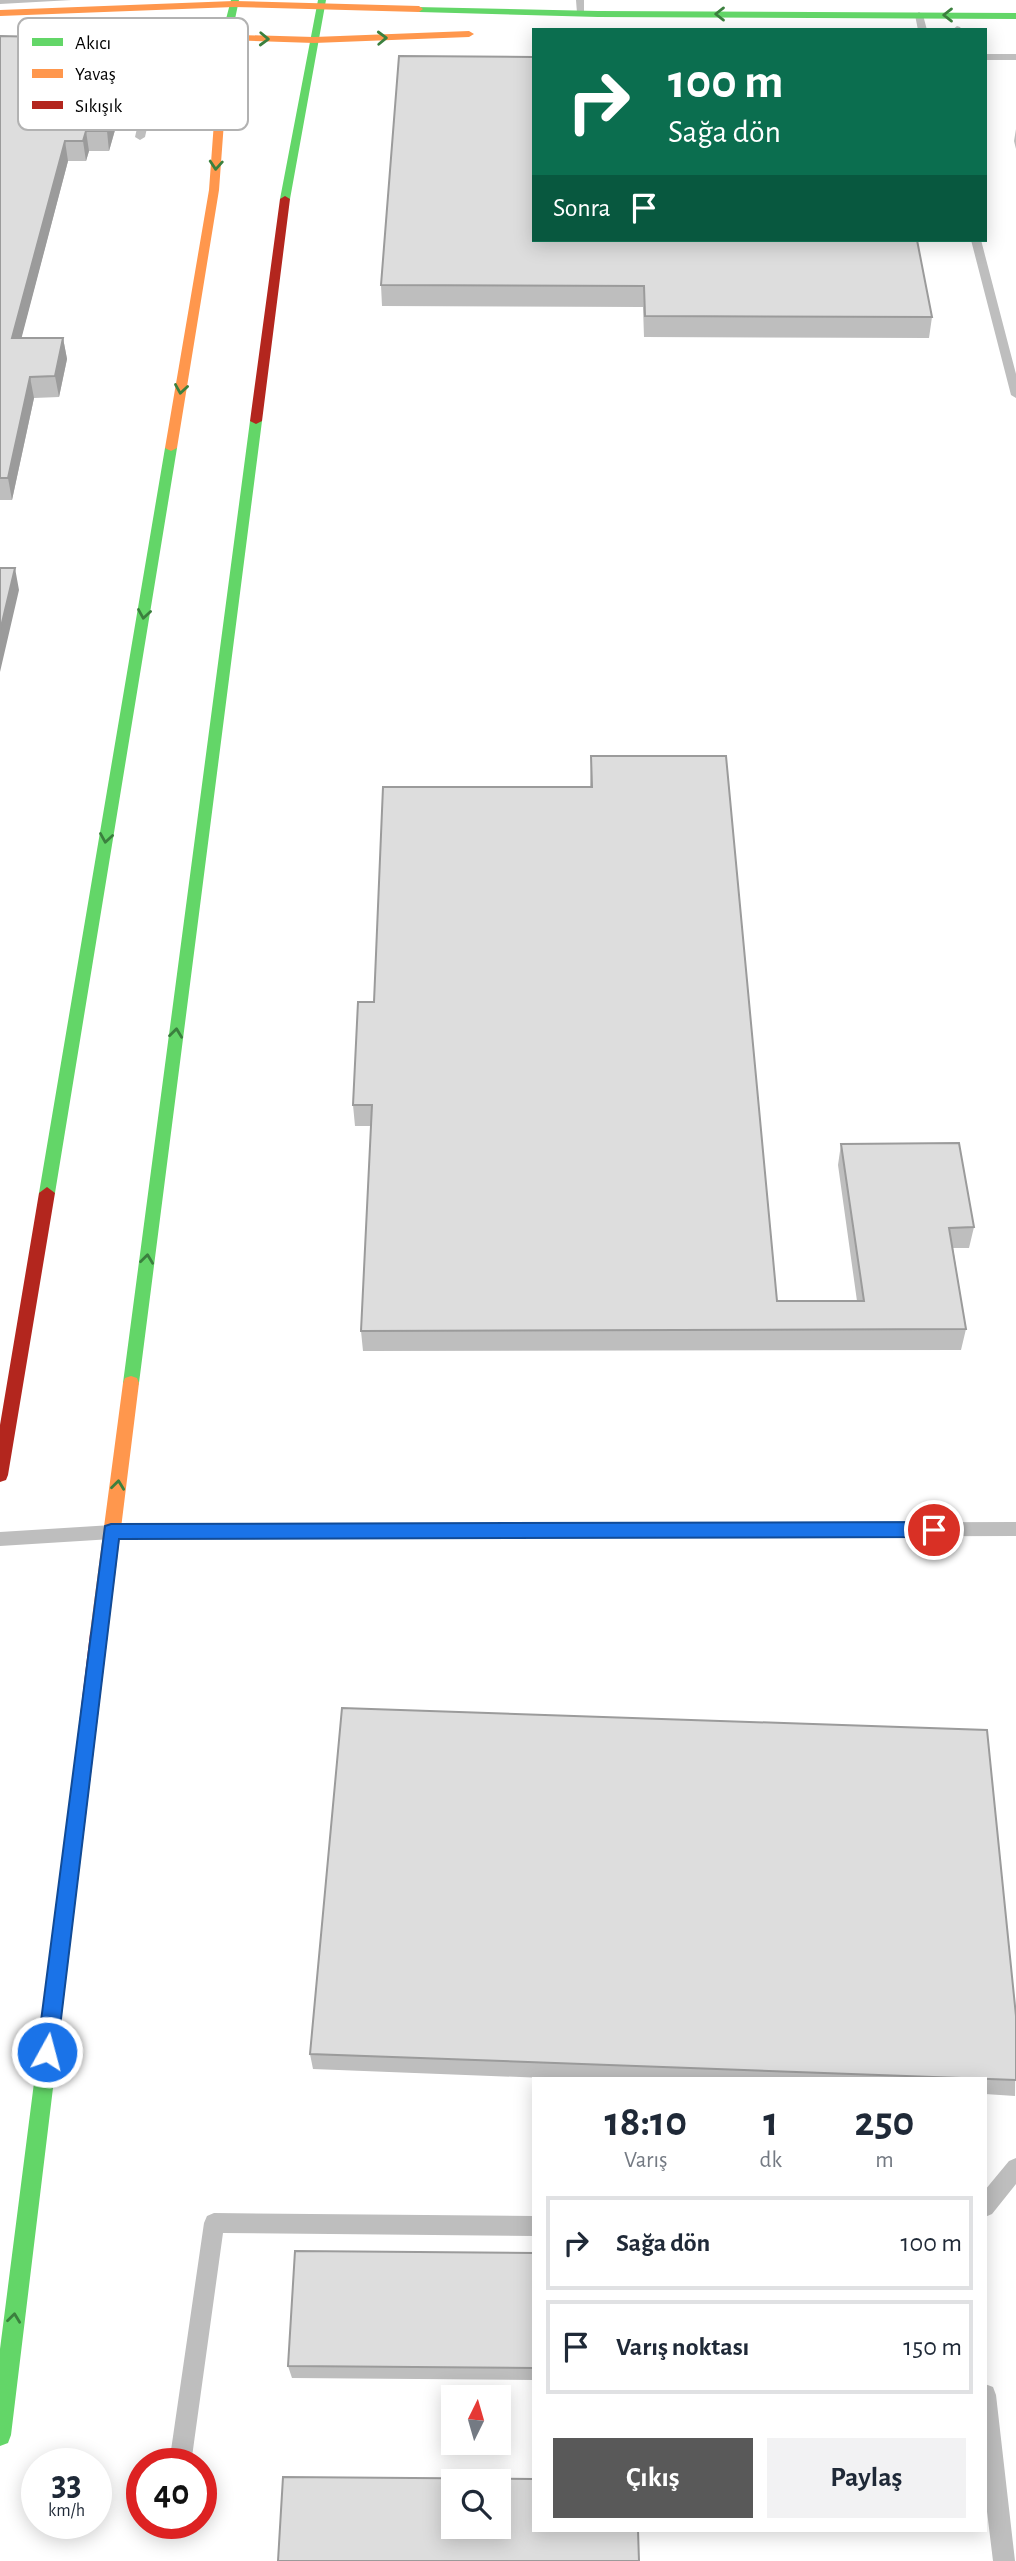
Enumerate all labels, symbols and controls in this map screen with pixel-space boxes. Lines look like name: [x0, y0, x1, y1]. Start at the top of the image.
one-way arrow: [715, 6, 725, 22]
one-way arrow: [942, 7, 953, 23]
legend: [18, 18, 248, 130]
one-way arrow: [377, 30, 388, 45]
one-way arrow: [259, 31, 270, 46]
text: Akıcı: [75, 34, 111, 53]
icon: right: [553, 56, 644, 147]
text: 100 m: [668, 58, 784, 107]
text: Yavaş: [75, 65, 116, 84]
text: Sıkışık: [75, 97, 122, 116]
text: Sağa dön: [668, 116, 781, 148]
one-way arrow: [209, 160, 224, 171]
icon: arrive: [625, 189, 663, 227]
text: Sonra: [553, 195, 611, 221]
one-way arrow: [174, 383, 189, 395]
one-way arrow: [137, 608, 152, 620]
one-way arrow: [99, 832, 114, 844]
one-way arrow: [169, 1027, 184, 1039]
one-way arrow: [139, 1253, 154, 1265]
one-way arrow: [110, 1479, 125, 1490]
pin: [904, 1500, 964, 1560]
icon: arrive: [915, 1511, 953, 1549]
position arrow: [10, 2015, 84, 2089]
text: 18:10: [605, 2101, 687, 2143]
text: 1: [763, 2101, 778, 2143]
text: 250: [855, 2101, 914, 2143]
text: Varış: [624, 2149, 668, 2172]
text: dk: [760, 2149, 782, 2172]
text: m: [875, 2149, 894, 2172]
icon: right: [557, 2224, 595, 2262]
text: Sağa dön: [616, 2230, 710, 2256]
text: 100 m: [901, 2230, 962, 2256]
one-way arrow: [7, 2312, 22, 2324]
icon: arrive: [557, 2328, 595, 2366]
text: Varış noktası: [616, 2334, 749, 2360]
text: 150 m: [903, 2334, 962, 2360]
north arrow: [441, 2385, 511, 2455]
map controls: [441, 2385, 511, 2539]
button: Çıkış: [553, 2438, 753, 2518]
button: Paylaş: [767, 2438, 966, 2518]
speed limit sign: 40: [126, 2448, 217, 2539]
text: 33: [51, 2467, 82, 2502]
button: search: [441, 2469, 511, 2539]
text: km/h: [48, 2502, 85, 2520]

